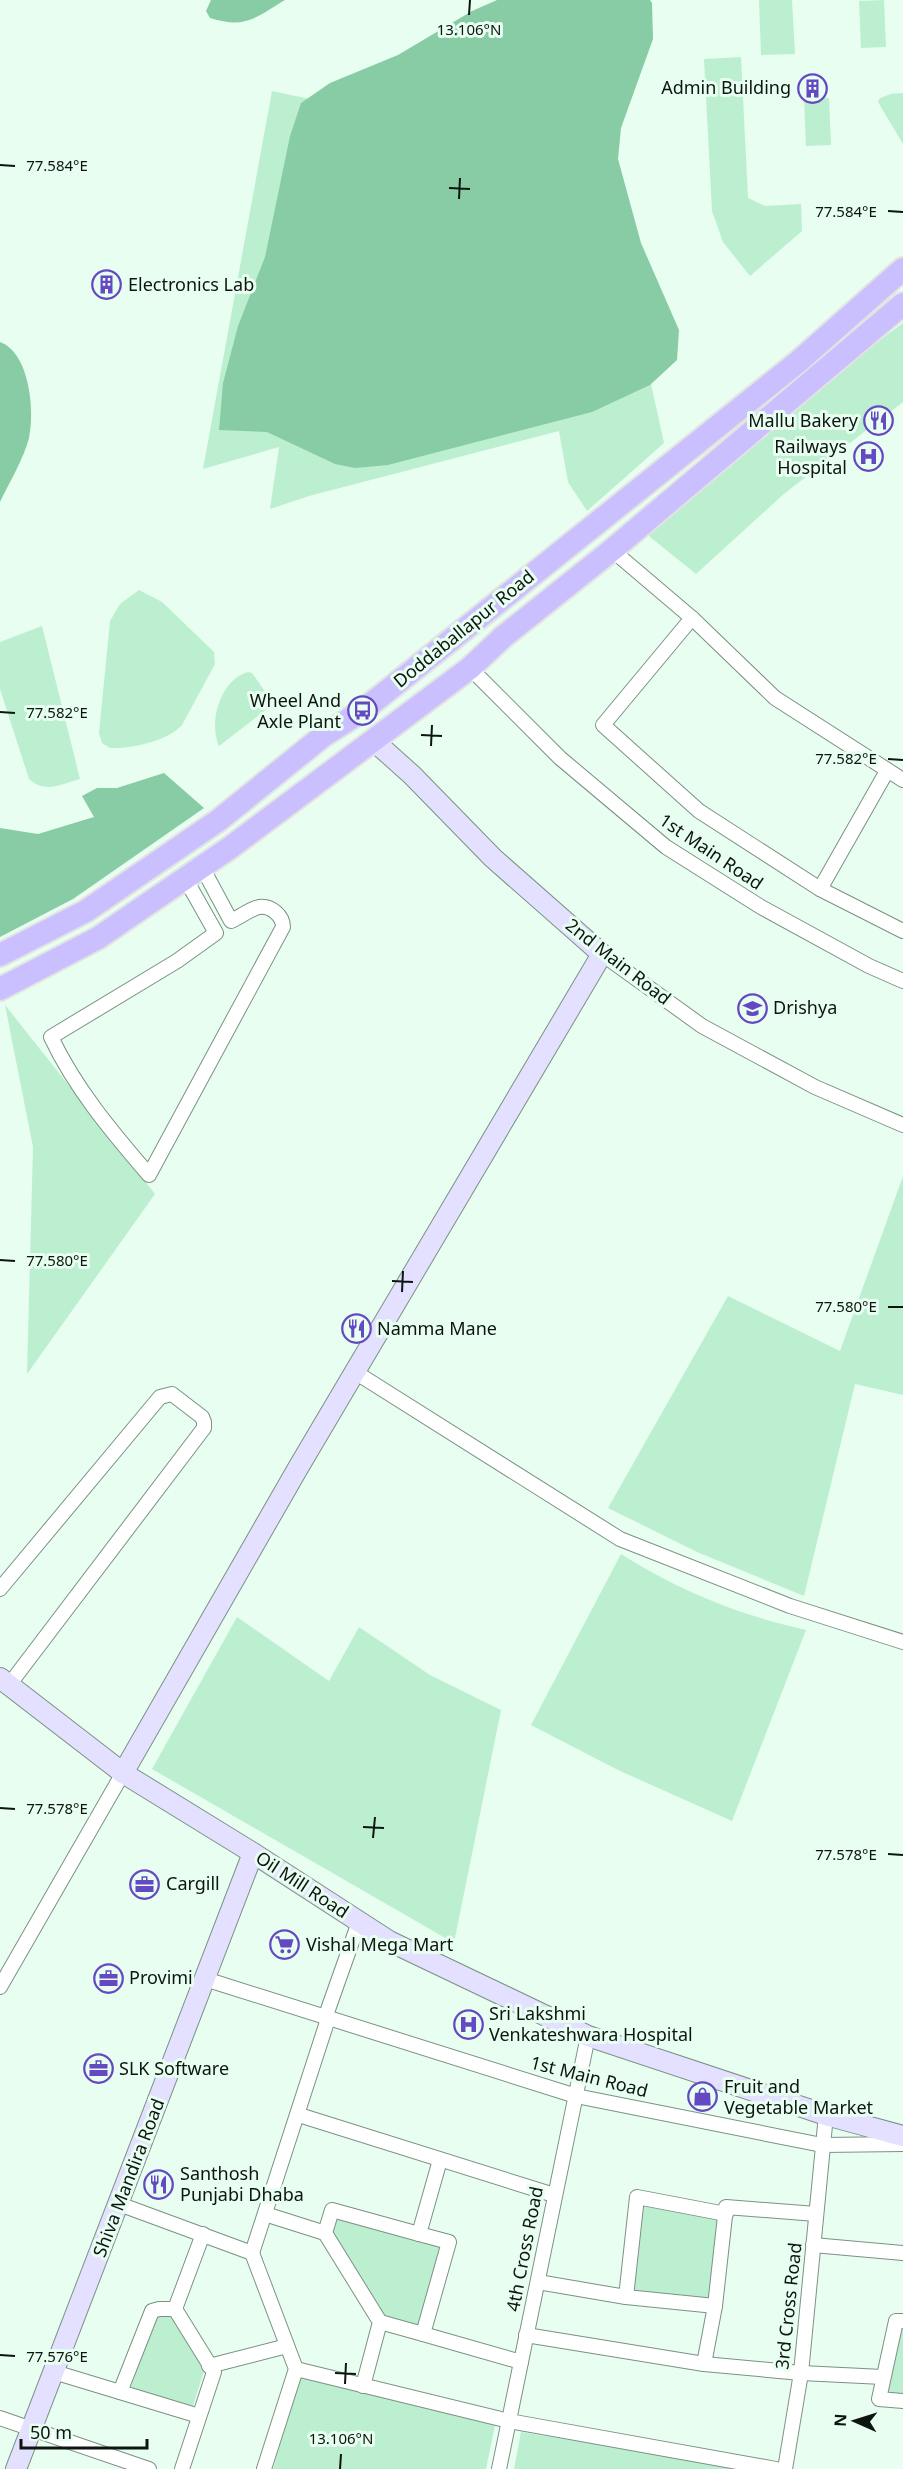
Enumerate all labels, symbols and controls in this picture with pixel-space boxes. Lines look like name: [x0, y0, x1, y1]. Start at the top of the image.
text: 13.106°N: [437, 19, 501, 39]
building icon: Admin Building: [796, 72, 828, 104]
place label: Admin Building: [661, 75, 791, 99]
text: 77.584°E: [26, 155, 88, 175]
text: 77.584°E: [815, 201, 877, 221]
building icon: Electronics Lab: [91, 269, 123, 301]
place label: Electronics Lab: [128, 272, 254, 296]
restaurant icon: Mallu Bakery: [863, 405, 895, 437]
place label: Mallu Bakery: [748, 408, 859, 432]
place label: Railways Hospital: [774, 434, 847, 479]
hospital icon: Railways Hospital: [852, 441, 884, 473]
street label: Doddaballapur Road: [388, 564, 539, 692]
place label: Wheel And Axle Plant: [250, 688, 341, 733]
bus stop icon: Wheel And Axle Plant: [346, 695, 378, 727]
text: 77.582°E: [26, 702, 88, 722]
text: 77.582°E: [815, 748, 877, 768]
street label: 1st Main Road: [655, 808, 768, 895]
street label: 2nd Main Road: [561, 913, 676, 1010]
school or university icon: Drishya: [736, 992, 768, 1024]
place label: Drishya: [773, 995, 837, 1019]
text: 77.580°E: [26, 1250, 88, 1270]
text: 77.580°E: [815, 1296, 877, 1316]
restaurant icon: Namma Mane: [340, 1313, 372, 1345]
place label: Namma Mane: [377, 1316, 497, 1340]
text: 77.578°E: [26, 1798, 88, 1818]
text: 77.578°E: [815, 1844, 877, 1864]
street label: Oil Mill Road: [251, 1845, 354, 1923]
office icon: Cargill: [129, 1868, 161, 1900]
place label: Cargill: [166, 1871, 220, 1895]
supermarket icon: Vishal Mega Mart: [269, 1929, 301, 1961]
place label: Vishal Mega Mart: [306, 1932, 454, 1956]
office icon: Provimi: [92, 1962, 124, 1994]
place label: Provimi: [129, 1965, 193, 1989]
place label: Sri Lakshmi Venkateshwara Hospital: [489, 2001, 693, 2046]
hospital icon: Sri Lakshmi Venkateshwara Hospital: [452, 2008, 484, 2040]
street label: 1st Main Road: [528, 2050, 650, 2102]
office icon: SLK Software: [82, 2053, 114, 2085]
place label: SLK Software: [119, 2056, 229, 2080]
place label: Fruit and Vegetable Market: [724, 2074, 874, 2119]
shop icon: Fruit and Vegetable Market: [687, 2081, 719, 2113]
street label: Shiva Mandira Road: [87, 2095, 169, 2260]
place label: Santhosh Punjabi Dhaba: [180, 2161, 304, 2206]
restaurant icon: Santhosh Punjabi Dhaba: [143, 2168, 175, 2200]
street label: 4th Cross Road: [500, 2184, 548, 2313]
street label: 3rd Cross Road: [769, 2241, 807, 2371]
text: 77.576°E: [26, 2346, 88, 2366]
north arrow: [825, 2391, 885, 2451]
scale bar: [21, 2412, 147, 2450]
text: N: [829, 2413, 851, 2427]
text: 50 m: [30, 2420, 72, 2444]
text: 13.106°N: [309, 2428, 373, 2448]

